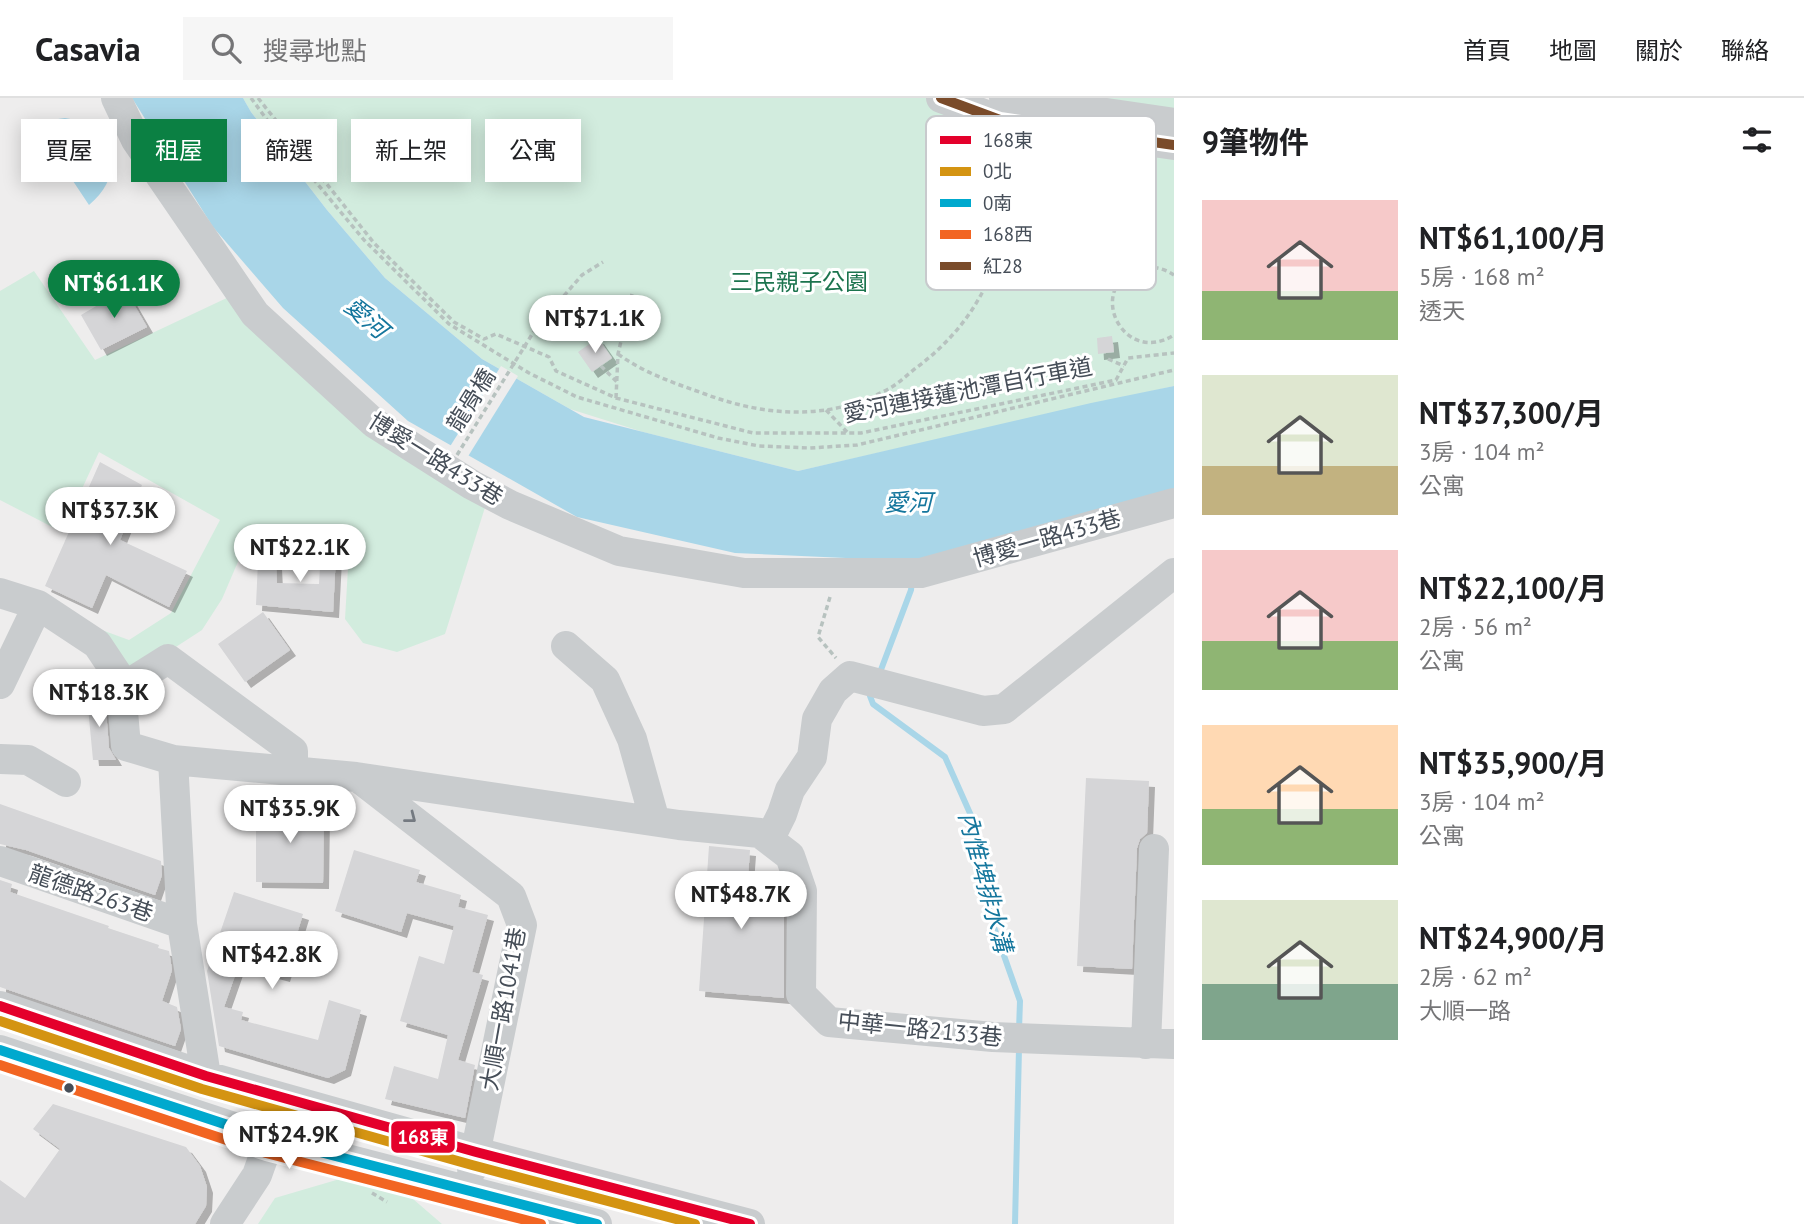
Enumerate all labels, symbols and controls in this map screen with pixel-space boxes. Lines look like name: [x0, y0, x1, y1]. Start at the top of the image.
search box: [183, 17, 673, 80]
text: Casavia: [35, 27, 141, 70]
icon: search: [207, 29, 245, 67]
text: 搜尋地點: [263, 34, 367, 67]
text: 首頁: [1463, 35, 1511, 66]
text: 地圖: [1549, 35, 1597, 66]
text: 關於: [1635, 35, 1683, 66]
text: 聯絡: [1721, 35, 1769, 66]
legend: [926, 116, 1156, 290]
chip: 買屋: [21, 119, 117, 182]
chip: 租屋: [131, 119, 227, 182]
chip: 篩選: [241, 119, 337, 182]
chip: 新上架: [351, 119, 471, 182]
chip: 公寓: [485, 119, 581, 182]
icon: filters: [1738, 121, 1776, 159]
text: 9筆物件: [1202, 122, 1309, 161]
text: 168東: [983, 128, 1033, 152]
text: 0北: [983, 159, 1012, 183]
text: 0南: [983, 191, 1012, 215]
text: NT$61,100/月: [1419, 218, 1608, 257]
text: 168西: [983, 222, 1033, 246]
icon: home: [1258, 228, 1342, 312]
text: 紅28: [983, 254, 1023, 278]
pin: NT$61.1K: [42, 260, 186, 320]
text: 5房 · 168 m²: [1419, 262, 1544, 291]
park label: 三民親子公園: [730, 267, 868, 296]
text: NT$61.1K: [64, 268, 164, 297]
water label: 愛河: [338, 290, 398, 348]
pin: NT$71.1K: [523, 296, 667, 355]
text: 透天: [1419, 296, 1465, 325]
text: NT$71.1K: [545, 303, 645, 332]
street label: 愛河連接蓮池潭自行車道: [841, 351, 1095, 428]
street label: 龍骨橋: [440, 363, 501, 437]
text: NT$37,300/月: [1419, 393, 1604, 432]
icon: home: [1258, 403, 1342, 487]
street label: 博愛一路433巷: [364, 406, 509, 511]
text: 3房 · 104 m²: [1419, 437, 1544, 466]
text: 公寓: [1419, 471, 1465, 500]
water label: 愛河: [884, 487, 936, 518]
pin: NT$37.3K: [38, 488, 182, 547]
text: NT$37.3K: [61, 495, 159, 524]
street label: 博愛一路433巷: [970, 503, 1124, 572]
pin: NT$22.1K: [228, 524, 372, 584]
text: NT$22.1K: [250, 532, 350, 561]
text: NT$22,100/月: [1419, 568, 1608, 607]
icon: home: [1258, 578, 1342, 662]
text: 2房 · 56 m²: [1419, 612, 1532, 641]
text: 公寓: [1419, 646, 1465, 675]
pin: NT$18.3K: [27, 670, 171, 729]
text: NT$18.3K: [49, 677, 149, 706]
text: NT$35,900/月: [1419, 743, 1608, 782]
icon: home: [1258, 753, 1342, 837]
pin: NT$35.9K: [218, 786, 362, 845]
text: 3房 · 104 m²: [1419, 787, 1544, 816]
text: NT$35.9K: [240, 793, 340, 822]
water label: 內惟埤排水溝: [952, 808, 1020, 958]
one-way arrow: [403, 810, 415, 823]
text: 公寓: [1419, 821, 1465, 850]
street label: 龍德路263巷: [25, 858, 157, 927]
pin: NT$48.7K: [669, 872, 813, 931]
text: NT$48.7K: [691, 879, 791, 908]
text: NT$24,900/月: [1419, 918, 1608, 957]
street label: 大順一路1041巷: [474, 925, 531, 1093]
icon: home: [1258, 928, 1342, 1012]
pin: NT$42.8K: [200, 932, 344, 991]
text: NT$42.8K: [222, 939, 322, 968]
text: 2房 · 62 m²: [1419, 962, 1532, 991]
text: 大順一路: [1419, 996, 1511, 1025]
street label: 中華一路2133巷: [836, 1005, 1004, 1052]
unlabelled marker: [62, 1081, 76, 1095]
pin: NT$24.9K: [217, 1112, 361, 1171]
text: NT$24.9K: [239, 1119, 339, 1148]
line badge: 168東: [390, 1120, 456, 1154]
text: 168東: [397, 1125, 449, 1149]

